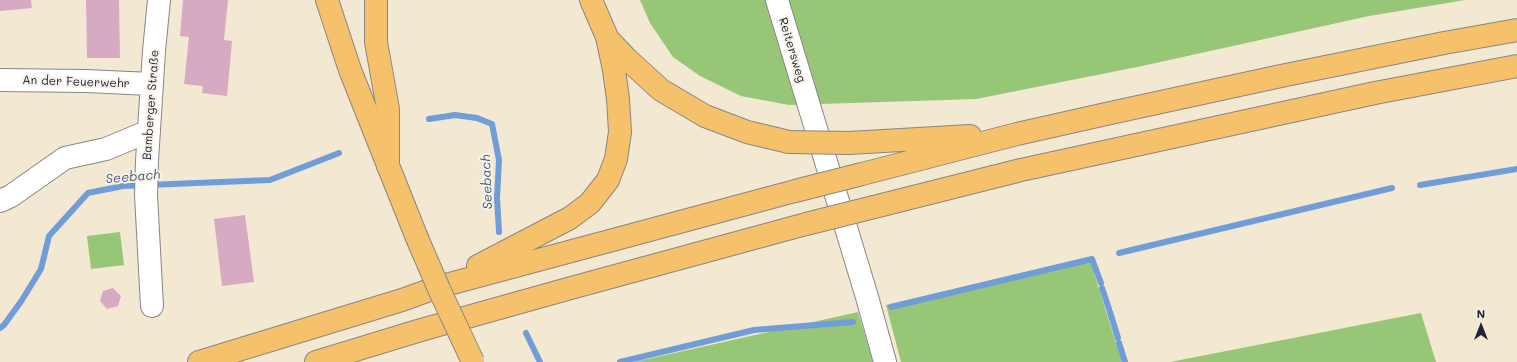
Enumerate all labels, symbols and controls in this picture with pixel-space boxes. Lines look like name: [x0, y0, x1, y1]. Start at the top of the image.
street label: Reitersweg: [775, 16, 809, 84]
street label: Bamberger Straße: [140, 49, 162, 161]
street label: An der Feuerwehr: [22, 73, 130, 91]
water label: Seebach: [478, 154, 496, 210]
water label: Seebach: [105, 167, 161, 187]
north arrow: [1461, 306, 1501, 346]
text: N: [1477, 306, 1485, 321]

